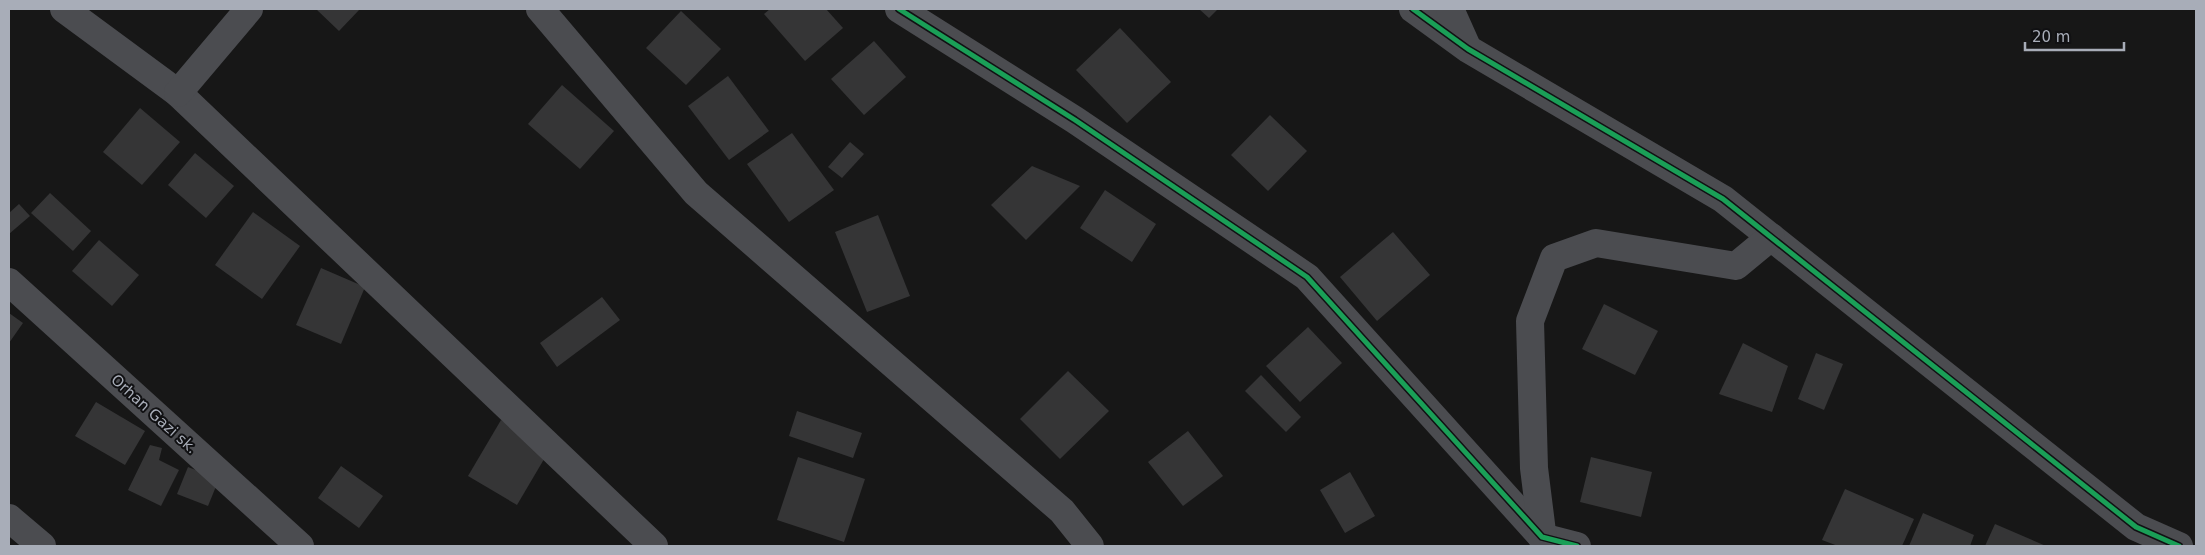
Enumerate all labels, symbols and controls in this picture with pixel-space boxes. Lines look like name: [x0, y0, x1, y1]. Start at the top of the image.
scale bar: [2025, 20, 2124, 52]
text: 20 m: [2032, 28, 2070, 46]
street label: Orhan Gazi sk.: [107, 371, 201, 457]

